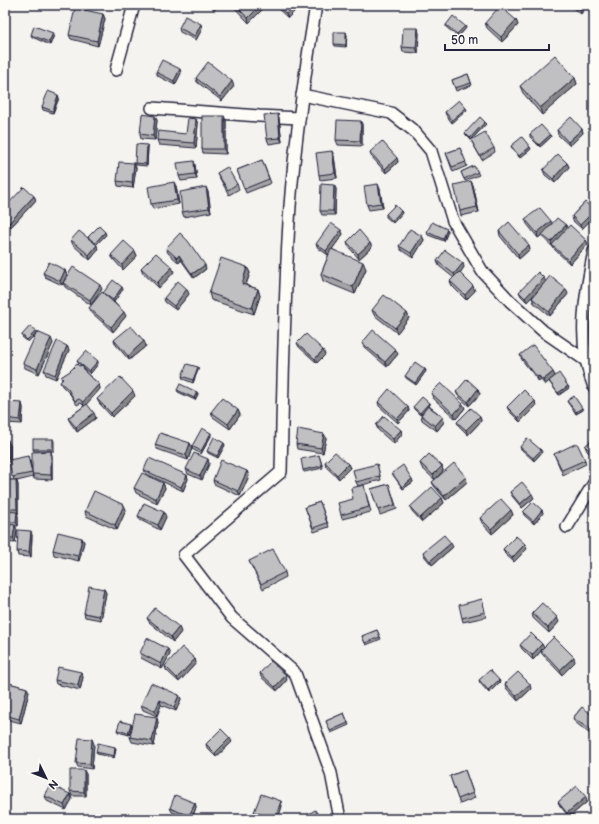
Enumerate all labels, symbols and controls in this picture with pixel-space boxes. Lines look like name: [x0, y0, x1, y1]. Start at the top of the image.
scale bar: [445, 26, 549, 52]
text: 50 m: [451, 33, 478, 48]
north arrow: [26, 758, 66, 798]
text: N: [45, 777, 61, 792]

